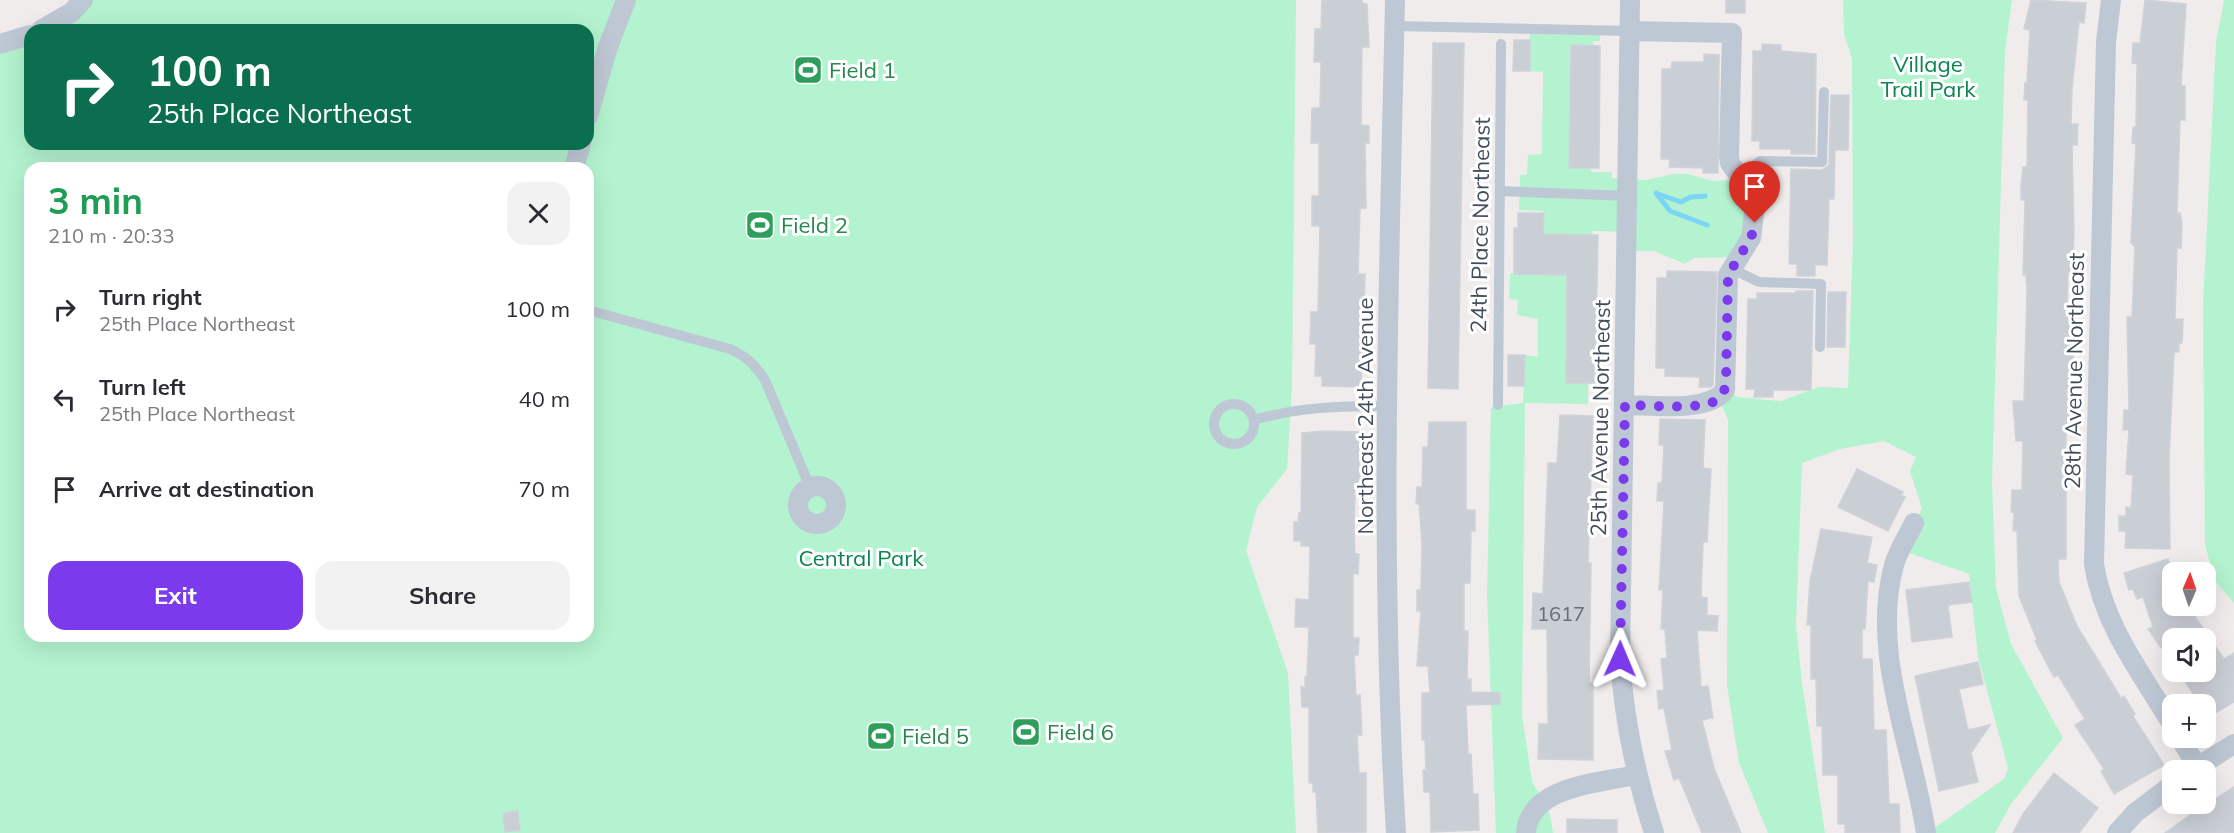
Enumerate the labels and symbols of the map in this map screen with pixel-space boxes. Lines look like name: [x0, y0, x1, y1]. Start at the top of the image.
park label: Village Trail Park: [1880, 50, 1976, 103]
sports icon: Field 1: [792, 54, 824, 86]
place label: Field 1: [829, 56, 896, 84]
street label: 24th Place Northeast: [1464, 117, 1496, 333]
pin: [1729, 161, 1780, 223]
sports icon: Field 2: [744, 209, 776, 241]
place label: Field 2: [781, 211, 848, 239]
street label: 28th Avenue Northeast: [2058, 252, 2090, 490]
street label: Northeast 24th Avenue: [1351, 298, 1379, 534]
street label: 25th Avenue Northeast: [1584, 299, 1616, 537]
park label: Central Park: [798, 544, 924, 572]
north arrow: [2162, 562, 2216, 616]
house number: 1617: [1537, 601, 1585, 626]
position arrow: [1588, 627, 1652, 691]
sports icon: Field 6: [1010, 716, 1042, 748]
place label: Field 6: [1047, 718, 1114, 746]
sports icon: Field 5: [865, 720, 897, 752]
place label: Field 5: [902, 722, 969, 750]

